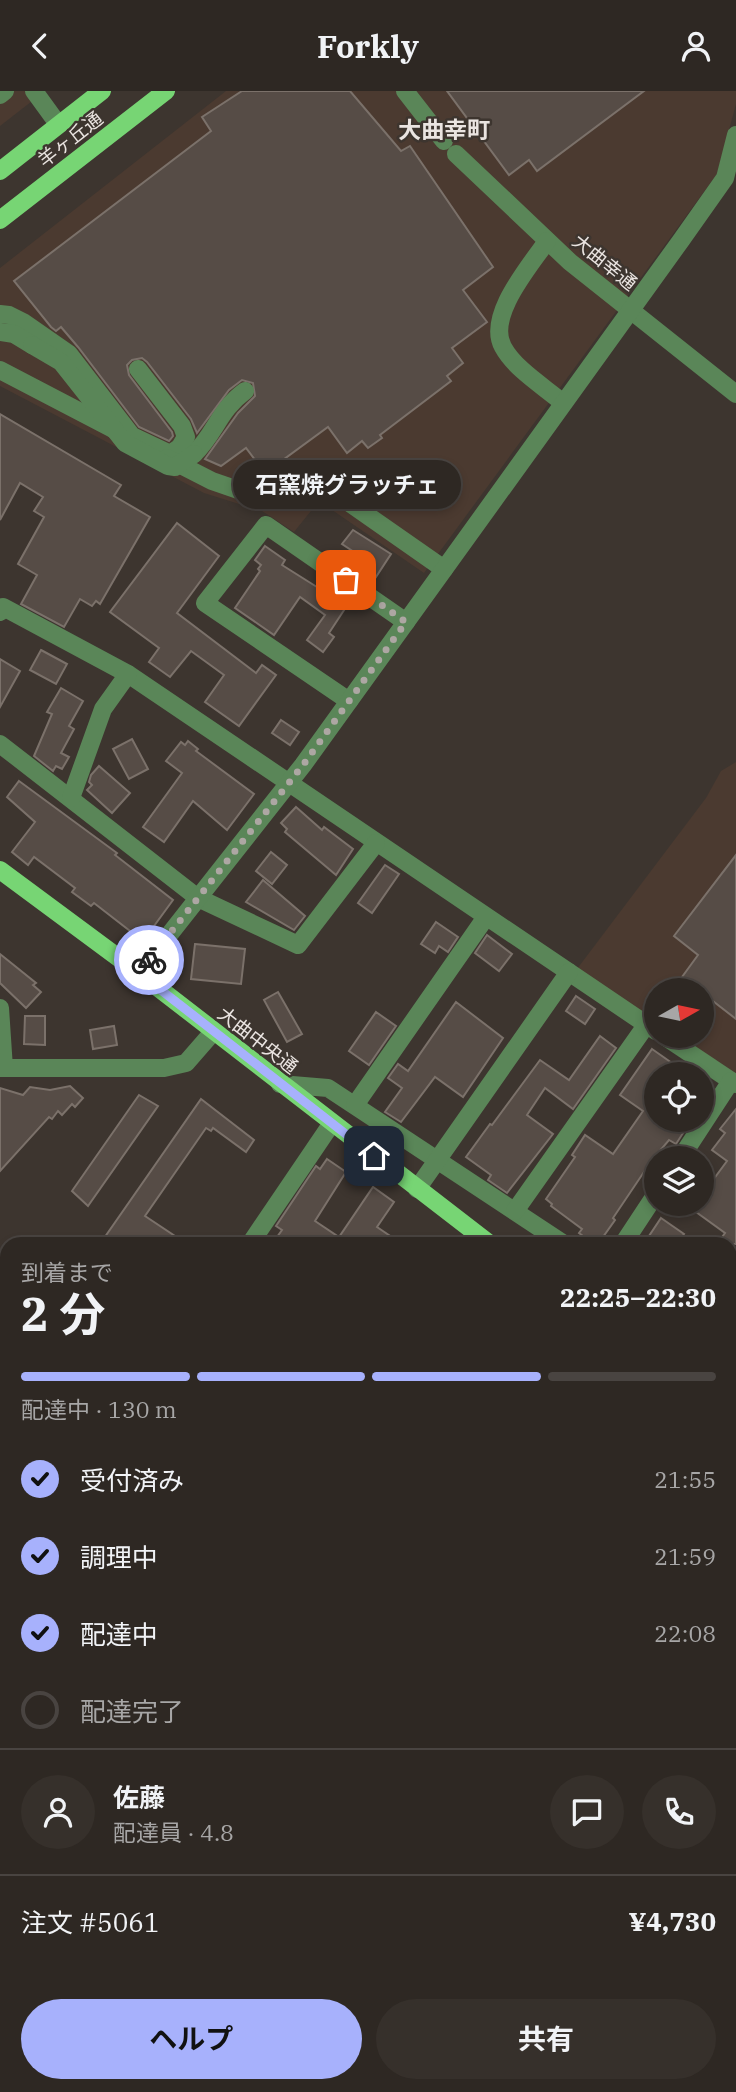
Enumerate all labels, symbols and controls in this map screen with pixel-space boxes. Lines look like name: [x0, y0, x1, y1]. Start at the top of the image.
text: Forkly: [317, 25, 419, 67]
icon: back: [21, 27, 59, 65]
icon: person: [677, 27, 715, 65]
street label: 羊ヶ丘通: [33, 106, 107, 172]
district label: 大曲幸町: [398, 114, 490, 144]
street label: 大曲幸通: [568, 229, 642, 295]
callout: 石窯焼グラッチェ: [232, 461, 460, 510]
text: 石窯焼グラッチェ: [255, 469, 439, 499]
pin: [316, 550, 376, 610]
icon: bag: [327, 561, 365, 599]
courier: [114, 925, 184, 995]
icon: bike: [130, 941, 168, 979]
north arrow: [644, 978, 714, 1048]
map controls: [644, 978, 714, 1216]
street label: 大曲中央通: [213, 1001, 303, 1079]
button: locate: [644, 1062, 714, 1132]
pin: [344, 1126, 404, 1186]
icon: home: [355, 1137, 393, 1175]
button: layers: [644, 1146, 714, 1216]
text: 到着まで: [21, 1257, 113, 1287]
text: 22:25–22:30: [560, 1280, 716, 1314]
text: 2 分: [21, 1284, 105, 1344]
text: 配達中 · 130 m: [21, 1394, 177, 1424]
icon: check: [21, 1460, 59, 1498]
text: 受付済み: [80, 1463, 184, 1497]
text: 21:55: [654, 1464, 716, 1494]
icon: check: [21, 1537, 59, 1575]
text: 調理中: [80, 1540, 158, 1574]
text: 21:59: [654, 1541, 716, 1571]
icon: check: [21, 1614, 59, 1652]
text: 配達中: [80, 1617, 158, 1651]
text: 22:08: [654, 1618, 716, 1648]
text: 配達完了: [80, 1694, 184, 1728]
button: person: [21, 1775, 95, 1849]
button: chat: [550, 1775, 624, 1849]
button: phone: [642, 1775, 716, 1849]
text: 佐藤: [113, 1780, 165, 1814]
text: 配達員 · 4.8: [113, 1817, 234, 1847]
text: ¥4,730: [629, 1904, 716, 1938]
text: 注文 #5061: [21, 1905, 160, 1939]
button: ヘルプ: [21, 1999, 362, 2079]
button: 共有: [376, 1999, 716, 2079]

